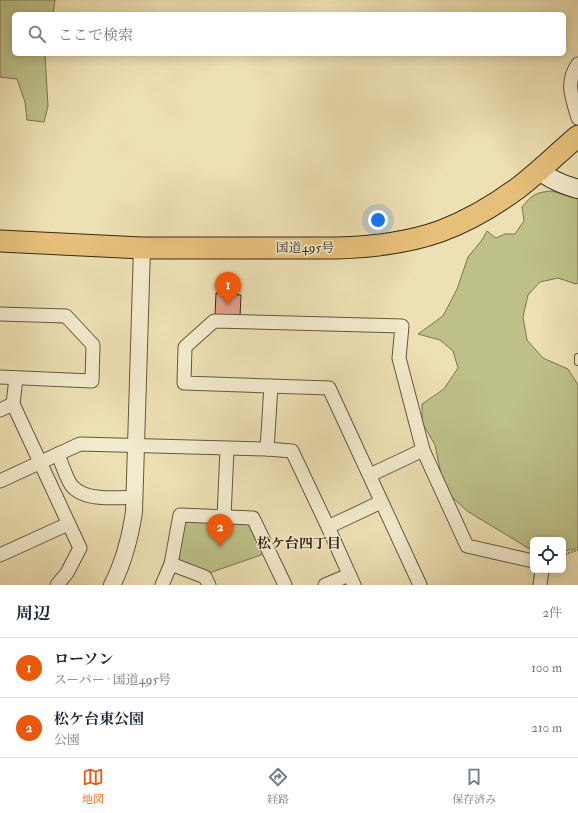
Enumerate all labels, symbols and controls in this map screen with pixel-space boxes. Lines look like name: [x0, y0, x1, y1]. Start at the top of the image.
search box: [12, 12, 566, 56]
icon: search: [26, 23, 48, 45]
text: ここで検索: [58, 26, 133, 45]
your location: [368, 210, 388, 230]
street label: 国道495号: [276, 240, 334, 256]
pin: 1: [215, 272, 241, 305]
pin: 2: [207, 514, 233, 547]
district label: 松ケ台四丁目: [257, 535, 341, 552]
map controls: [530, 537, 566, 573]
button: locate: [530, 537, 566, 573]
text: 周辺: [16, 603, 50, 624]
text: 2件: [542, 605, 562, 621]
text: ローソン: [54, 650, 113, 669]
text: 1: [27, 660, 31, 676]
text: 100 m: [531, 660, 562, 676]
text: スーパー · 国道495号: [54, 672, 171, 688]
text: 松ケ台東公園: [54, 710, 144, 729]
text: 2: [26, 720, 32, 736]
text: 210 m: [531, 720, 562, 736]
text: 公園: [54, 732, 80, 748]
tab: 地図: [82, 766, 104, 806]
tab: 経路: [267, 766, 289, 806]
tab: 保存済み: [452, 766, 496, 806]

